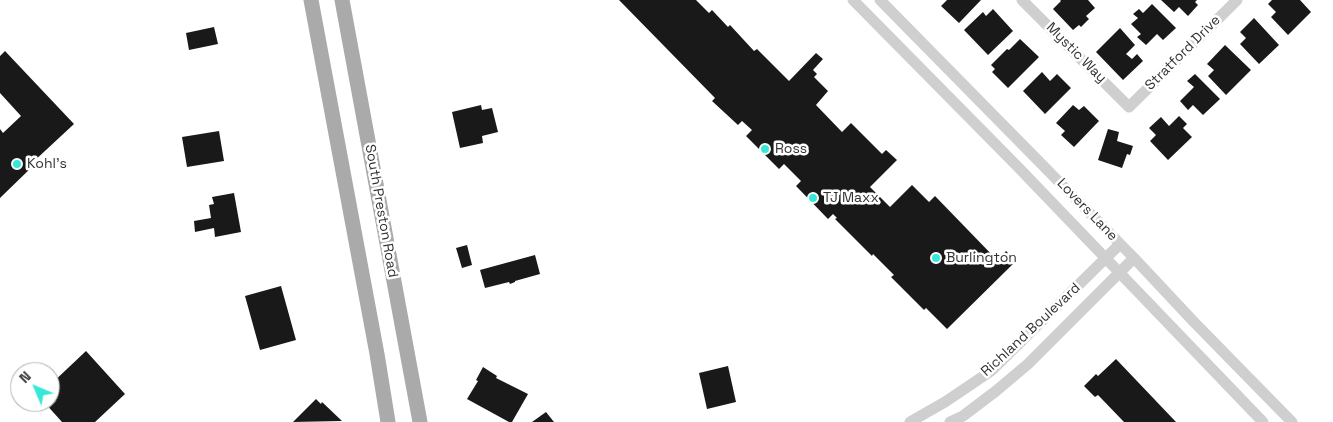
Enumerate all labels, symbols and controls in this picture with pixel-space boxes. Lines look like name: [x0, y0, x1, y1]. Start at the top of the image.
street label: Stratford Drive: [1142, 12, 1224, 94]
street label: Mystic Way: [1042, 19, 1110, 87]
place label: Ross: [775, 141, 807, 157]
street label: South Preston Road: [361, 143, 401, 279]
marker: Ross: [759, 143, 771, 155]
place label: Kohl's: [27, 156, 67, 172]
marker: Kohl's: [11, 158, 23, 170]
street label: Lovers Lane: [1053, 175, 1121, 245]
place label: TJ Maxx: [823, 190, 879, 206]
marker: TJ Maxx: [807, 192, 819, 204]
place label: Burlington: [946, 250, 1017, 266]
marker: Burlington: [930, 252, 942, 264]
street label: Richland Boulevard: [978, 280, 1084, 380]
north arrow: [10, 362, 60, 412]
text: N: [15, 367, 35, 387]

